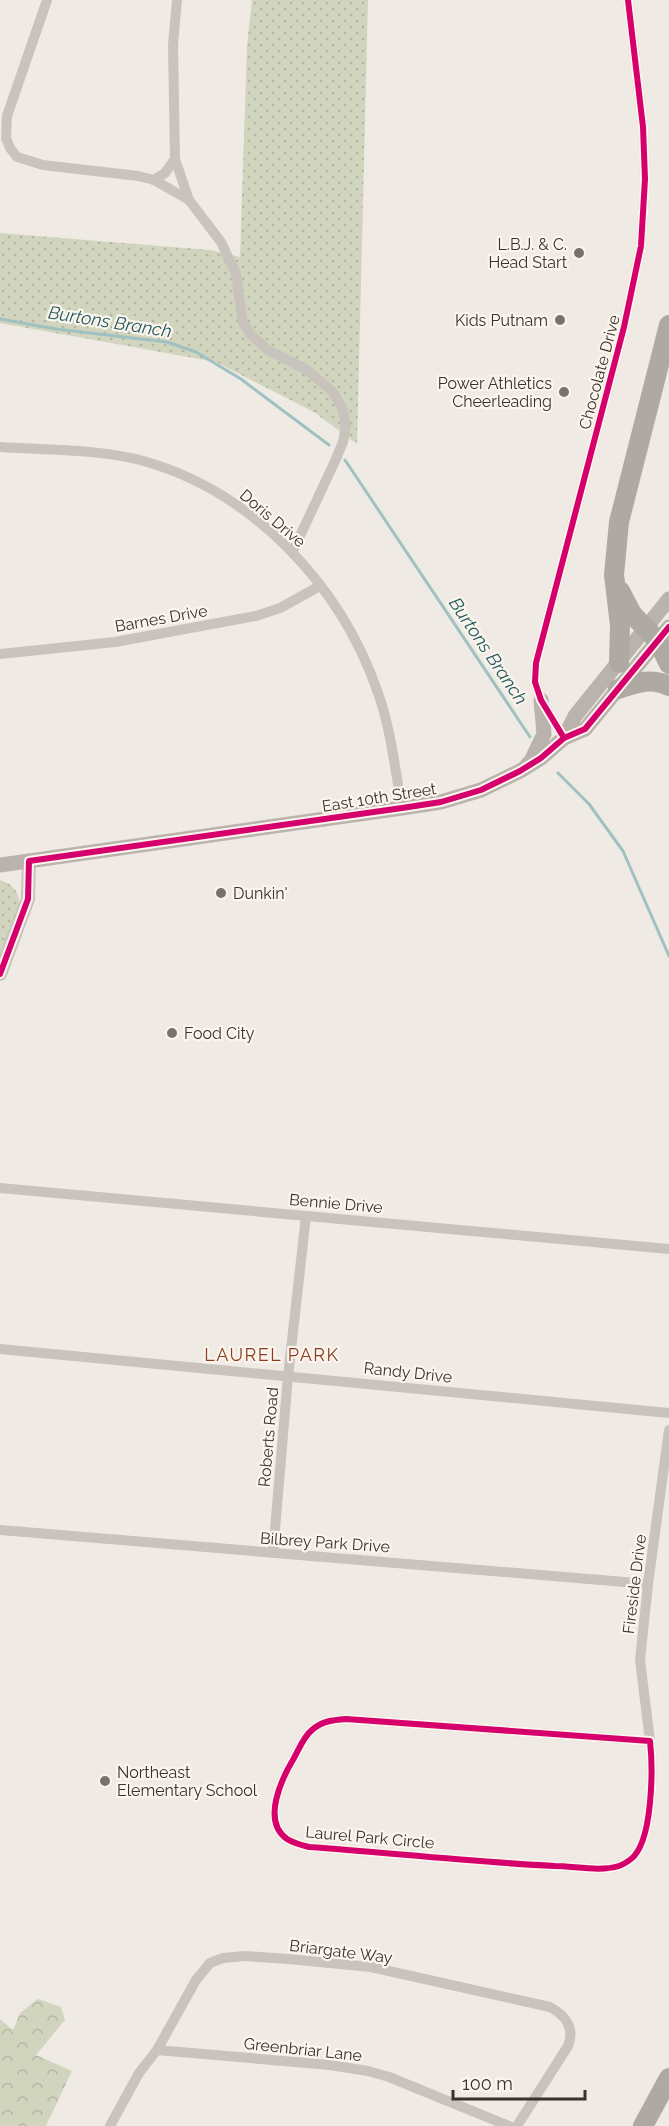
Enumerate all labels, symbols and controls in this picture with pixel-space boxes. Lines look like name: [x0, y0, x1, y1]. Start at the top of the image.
place label: L.B.J. & C. Head Start: [489, 235, 568, 272]
marker: L.B.J. & C. Head Start: [572, 246, 586, 260]
water label: Burtons Branch: [47, 301, 173, 342]
place label: Kids Putnam: [455, 311, 548, 330]
marker: Kids Putnam: [553, 313, 567, 327]
street label: Chocolate Drive: [575, 313, 624, 432]
place label: Power Athletics Cheerleading: [438, 374, 552, 411]
marker: Power Athletics Cheerleading: [557, 385, 571, 399]
street label: Doris Drive: [236, 485, 309, 551]
water label: Burtons Branch: [445, 593, 532, 708]
street label: Barnes Drive: [113, 601, 209, 636]
street label: East 10th Street: [321, 779, 438, 816]
place label: Dunkin': [233, 884, 288, 903]
marker: Dunkin': [214, 886, 228, 900]
place label: Food City: [184, 1024, 255, 1043]
marker: Food City: [165, 1026, 179, 1040]
street label: Bennie Drive: [288, 1190, 384, 1217]
district label: LAUREL PARK: [204, 1344, 340, 1365]
street label: Randy Drive: [363, 1358, 453, 1387]
street label: Roberts Road: [255, 1386, 282, 1488]
street label: Bilbrey Park Drive: [259, 1528, 391, 1557]
street label: Fireside Drive: [619, 1533, 650, 1635]
place label: Northeast Elementary School: [117, 1763, 258, 1800]
marker: Northeast Elementary School: [98, 1774, 112, 1788]
street label: Laurel Park Circle: [305, 1822, 435, 1853]
street label: Briargate Way: [288, 1936, 394, 1967]
street label: Greenbriar Lane: [243, 2034, 363, 2065]
scale bar: [453, 2063, 585, 2101]
text: 100 m: [462, 2073, 513, 2094]

